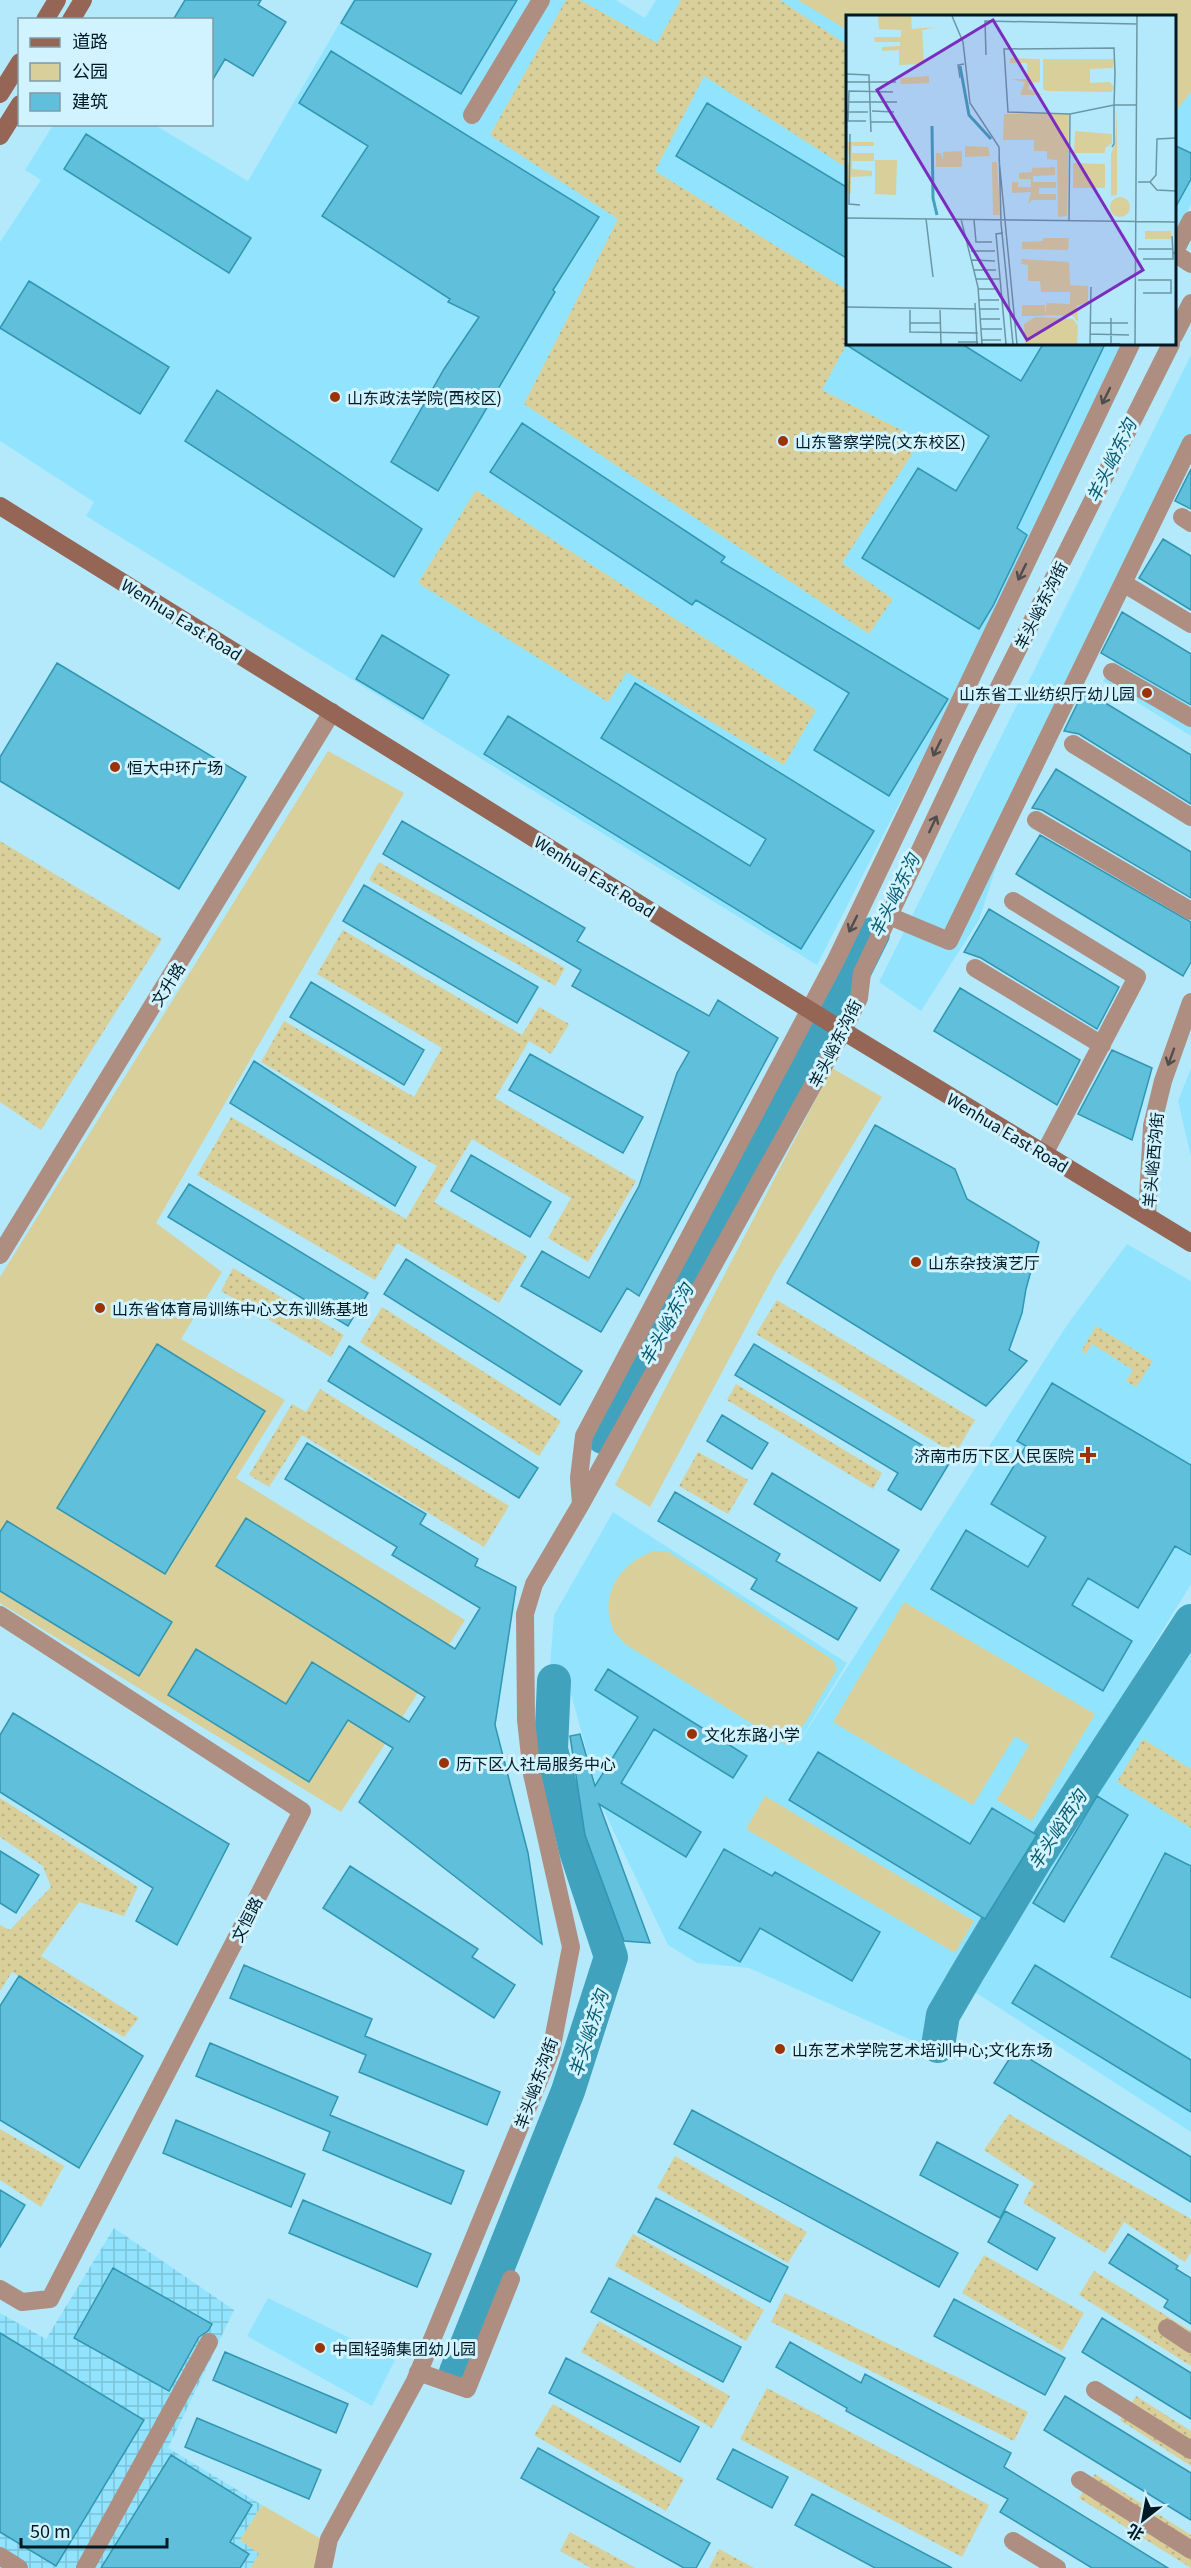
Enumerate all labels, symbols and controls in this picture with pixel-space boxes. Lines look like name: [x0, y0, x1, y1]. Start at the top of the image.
inset map: [846, 15, 1176, 345]
legend: [18, 18, 213, 126]
text: 道路: [72, 27, 108, 53]
text: 公园: [72, 57, 108, 83]
text: 建筑: [72, 87, 108, 113]
place label: 山东政法学院(西校区): [347, 385, 502, 409]
one-way arrow: [1099, 387, 1111, 405]
marker: 山东政法学院(西校区): [328, 390, 342, 404]
water label: 羊头峪东沟: [1079, 412, 1142, 506]
place label: 山东警察学院(文东校区): [795, 429, 966, 453]
marker: 山东警察学院(文东校区): [776, 434, 790, 448]
street label: 羊头峪东沟街: [1008, 557, 1072, 653]
one-way arrow: [1015, 563, 1027, 581]
street label: Wenhua East Road: [117, 572, 247, 666]
place label: 山东省工业纺织厅幼儿园: [959, 681, 1135, 705]
marker: 山东省工业纺织厅幼儿园: [1140, 686, 1154, 700]
one-way arrow: [931, 738, 943, 756]
place label: 恒大中环广场: [127, 755, 223, 779]
marker: 恒大中环广场: [108, 760, 122, 774]
one-way arrow: [927, 816, 939, 834]
street label: Wenhua East Road: [530, 829, 660, 923]
water label: 羊头峪东沟: [862, 847, 925, 941]
one-way arrow: [847, 914, 858, 932]
street label: 文升路: [144, 957, 190, 1011]
street label: 羊头峪东沟街: [802, 995, 866, 1091]
one-way arrow: [1165, 1047, 1176, 1066]
street label: Wenhua East Road: [943, 1086, 1073, 1178]
street label: 羊头峪西沟街: [1136, 1111, 1168, 1209]
place label: 山东杂技演艺厅: [928, 1250, 1040, 1274]
marker: 山东杂技演艺厅: [909, 1255, 923, 1269]
water label: 羊头峪东沟: [632, 1277, 699, 1370]
place label: 山东省体育局训练中心文东训练基地: [112, 1296, 368, 1320]
marker: 山东省体育局训练中心文东训练基地: [93, 1301, 107, 1315]
place label: 济南市历下区人民医院: [914, 1443, 1074, 1467]
marker: 济南市历下区人民医院: [1079, 1446, 1097, 1464]
place label: 文化东路小学: [704, 1722, 800, 1746]
marker: 文化东路小学: [685, 1727, 699, 1741]
place label: 历下区人社局服务中心: [456, 1751, 616, 1775]
marker: 历下区人社局服务中心: [437, 1756, 451, 1770]
water label: 羊头峪西沟: [1021, 1783, 1093, 1874]
street label: 文恒路: [224, 1892, 268, 1946]
water label: 羊头峪东沟: [561, 1984, 614, 2080]
street label: 羊头峪东沟街: [507, 2034, 563, 2132]
place label: 山东艺术学院艺术培训中心;文化东场: [792, 2037, 1052, 2061]
marker: 山东艺术学院艺术培训中心;文化东场: [773, 2042, 787, 2056]
place label: 中国轻骑集团幼儿园: [332, 2336, 476, 2360]
marker: 中国轻骑集团幼儿园: [313, 2341, 327, 2355]
north arrow: [1113, 2490, 1173, 2550]
scale bar: [21, 2511, 166, 2549]
text: 50 m: [30, 2517, 71, 2543]
text: 北: [1122, 2519, 1148, 2548]

